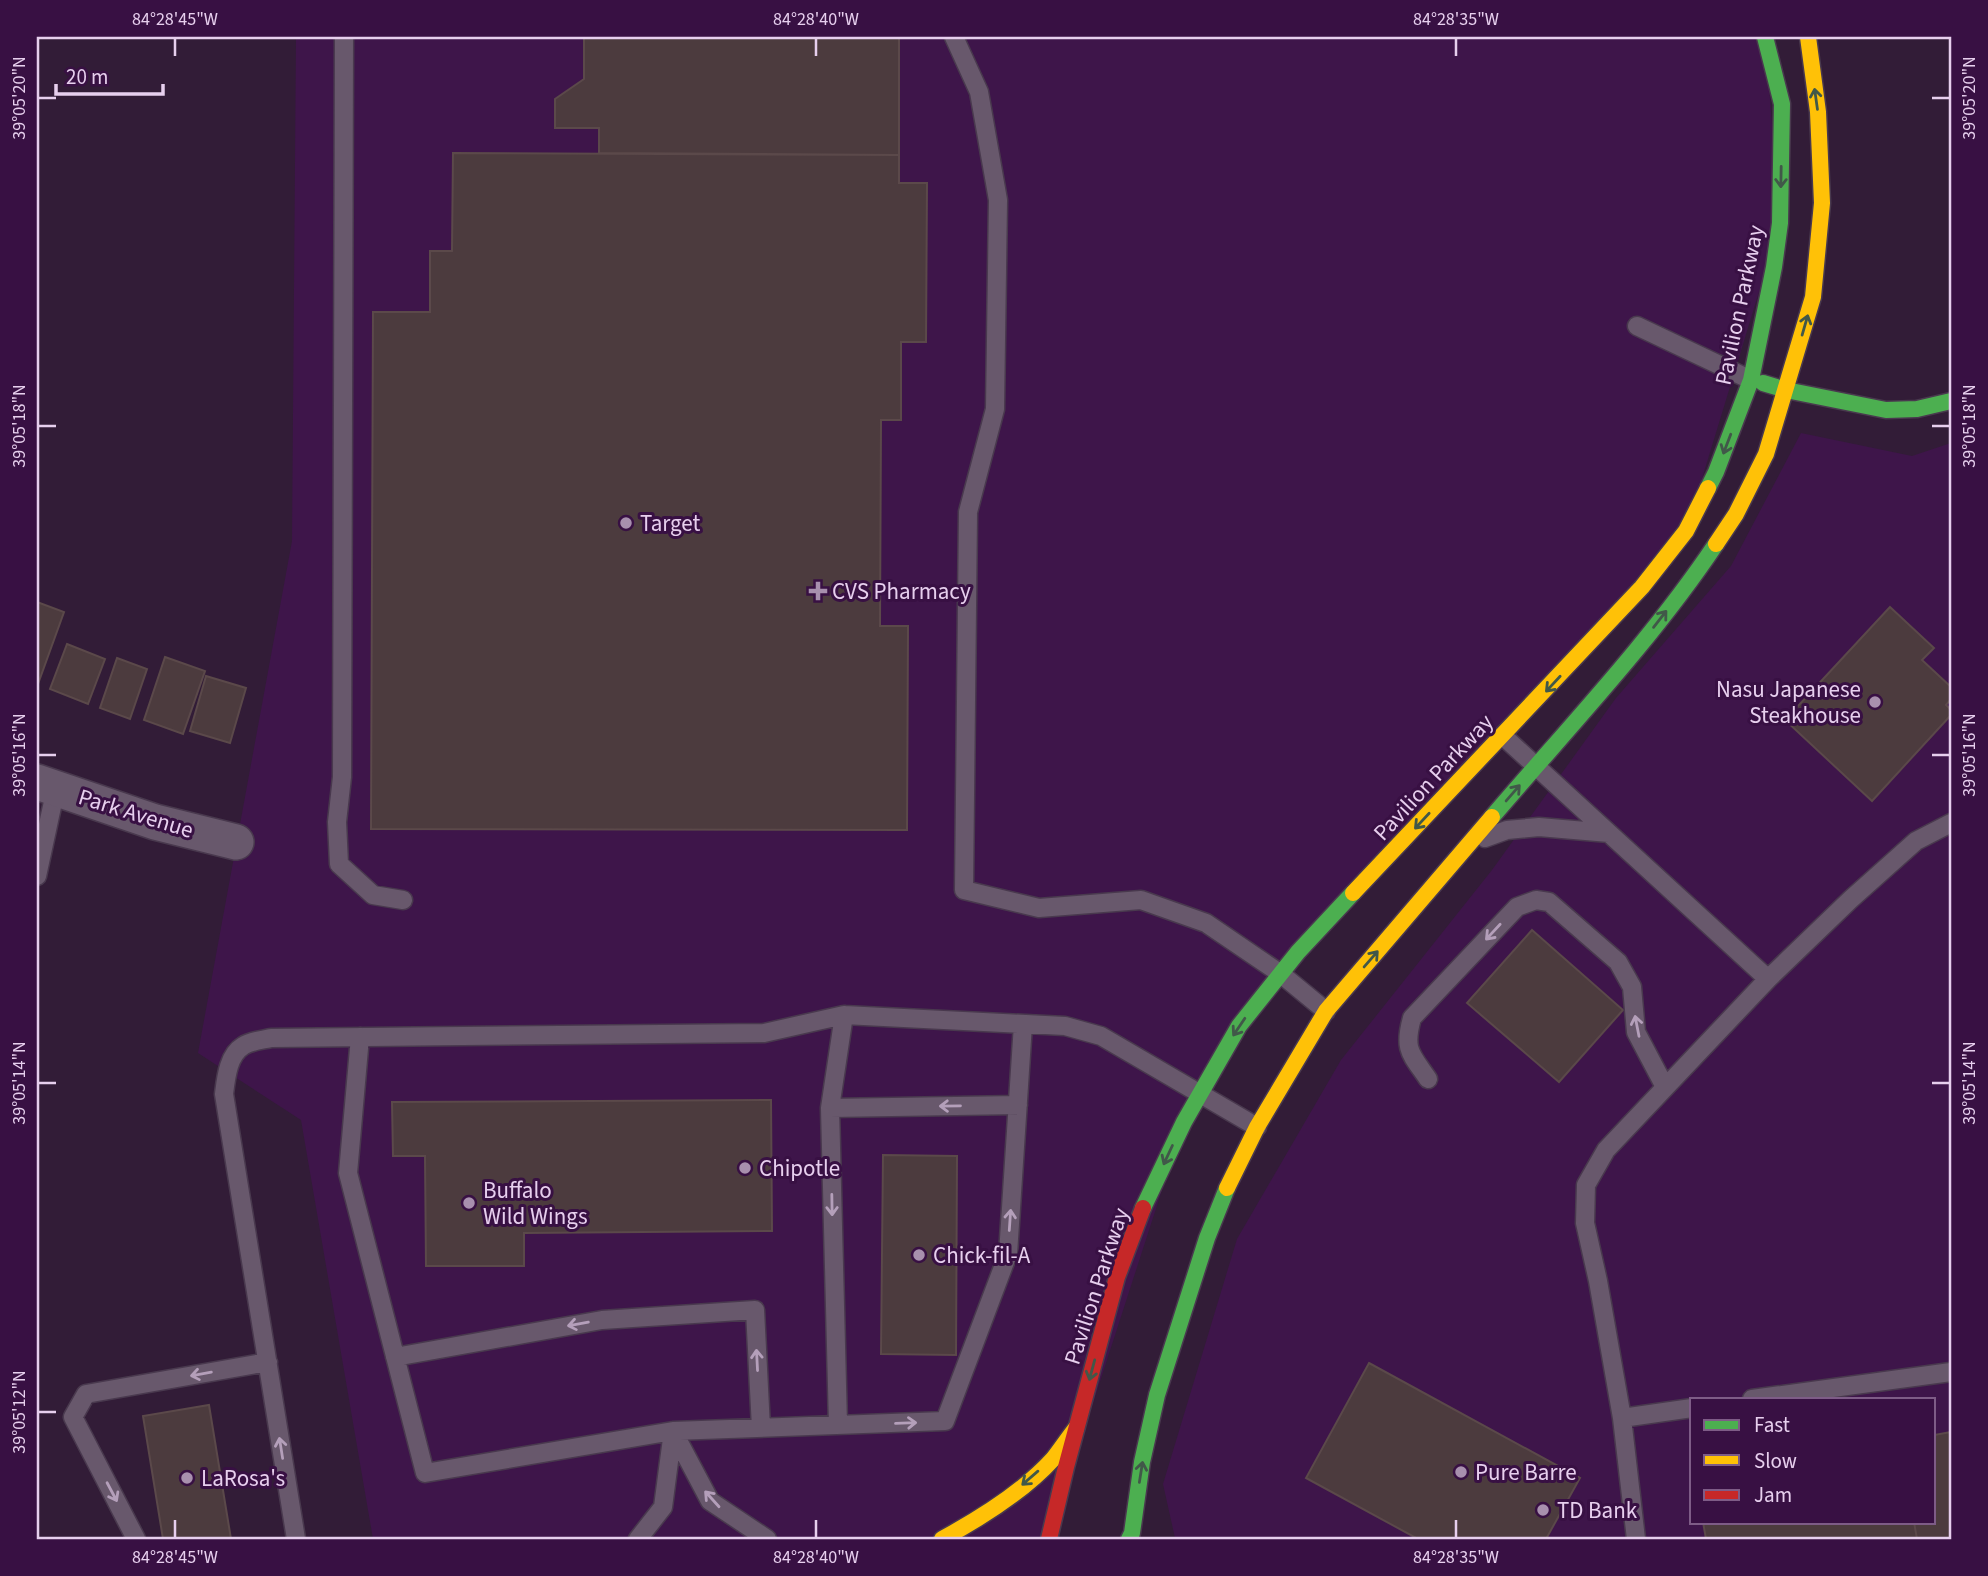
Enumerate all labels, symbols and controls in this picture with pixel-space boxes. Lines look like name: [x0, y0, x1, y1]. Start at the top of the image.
text: 84°28'45"W: [132, 7, 218, 32]
text: 84°28'40"W: [773, 7, 859, 32]
text: 84°28'35"W: [1413, 7, 1499, 32]
scale bar: [56, 52, 163, 96]
text: 39°05'20"N: [7, 56, 32, 140]
text: 39°05'20"N: [1957, 56, 1982, 140]
text: 20 m: [66, 62, 108, 92]
one-way arrow: [1810, 88, 1823, 111]
one-way arrow: [1775, 165, 1788, 188]
street label: Pavilion Parkway: [1706, 222, 1773, 388]
one-way arrow: [1799, 314, 1812, 336]
text: 39°05'18"N: [7, 384, 32, 468]
text: 39°05'18"N: [1957, 384, 1982, 468]
one-way arrow: [1720, 432, 1732, 454]
place label: Target: [640, 507, 700, 540]
marker: Target: [618, 515, 634, 531]
place label: CVS Pharmacy: [832, 575, 971, 608]
marker: CVS Pharmacy: [810, 583, 826, 599]
one-way arrow: [1652, 611, 1667, 629]
place label: Nasu Japanese Steakhouse: [1716, 673, 1861, 732]
one-way arrow: [1544, 675, 1561, 692]
marker: Nasu Japanese Steakhouse: [1867, 694, 1883, 710]
street label: Pavilion Parkway: [1366, 706, 1501, 848]
text: 39°05'16"N: [7, 713, 32, 797]
text: 39°05'16"N: [1957, 713, 1982, 797]
street label: Park Avenue: [74, 780, 197, 847]
one-way arrow: [1505, 784, 1521, 802]
one-way arrow: [1414, 813, 1431, 830]
one-way arrow: [1485, 923, 1502, 940]
one-way arrow: [1363, 950, 1379, 968]
one-way arrow: [1630, 1015, 1643, 1038]
one-way arrow: [1232, 1017, 1246, 1036]
text: 39°05'14"N: [7, 1041, 32, 1125]
text: 39°05'14"N: [1957, 1041, 1982, 1125]
one-way arrow: [938, 1099, 961, 1113]
one-way arrow: [1161, 1145, 1174, 1166]
place label: Chipotle: [759, 1152, 840, 1185]
marker: Chipotle: [737, 1160, 753, 1176]
place label: Buffalo Wild Wings: [483, 1174, 588, 1233]
one-way arrow: [826, 1193, 839, 1216]
marker: Buffalo Wild Wings: [461, 1195, 477, 1211]
street label: Pavilion Parkway: [1056, 1203, 1137, 1369]
one-way arrow: [1004, 1209, 1017, 1232]
place label: Chick-fil-A: [933, 1239, 1031, 1272]
marker: Chick-fil-A: [911, 1247, 927, 1263]
one-way arrow: [567, 1318, 590, 1331]
one-way arrow: [751, 1348, 764, 1371]
one-way arrow: [1085, 1358, 1098, 1381]
one-way arrow: [190, 1367, 213, 1381]
text: 39°05'12"N: [7, 1370, 32, 1454]
legend: [1690, 1398, 1936, 1524]
text: Fast: [1754, 1410, 1790, 1440]
one-way arrow: [894, 1416, 917, 1429]
one-way arrow: [274, 1437, 287, 1460]
text: Slow: [1754, 1446, 1797, 1476]
place label: Pure Barre: [1475, 1456, 1577, 1489]
one-way arrow: [1135, 1461, 1148, 1484]
place label: LaRosa's: [201, 1462, 285, 1495]
marker: Pure Barre: [1453, 1464, 1469, 1480]
marker: LaRosa's: [179, 1470, 195, 1486]
one-way arrow: [1022, 1470, 1040, 1486]
text: Jam: [1754, 1480, 1792, 1510]
one-way arrow: [106, 1481, 119, 1502]
one-way arrow: [705, 1490, 721, 1508]
place label: TD Bank: [1557, 1494, 1638, 1527]
marker: TD Bank: [1535, 1502, 1551, 1518]
text: 84°28'45"W: [132, 1545, 218, 1570]
text: 84°28'40"W: [773, 1545, 859, 1570]
text: 84°28'35"W: [1413, 1545, 1499, 1570]

